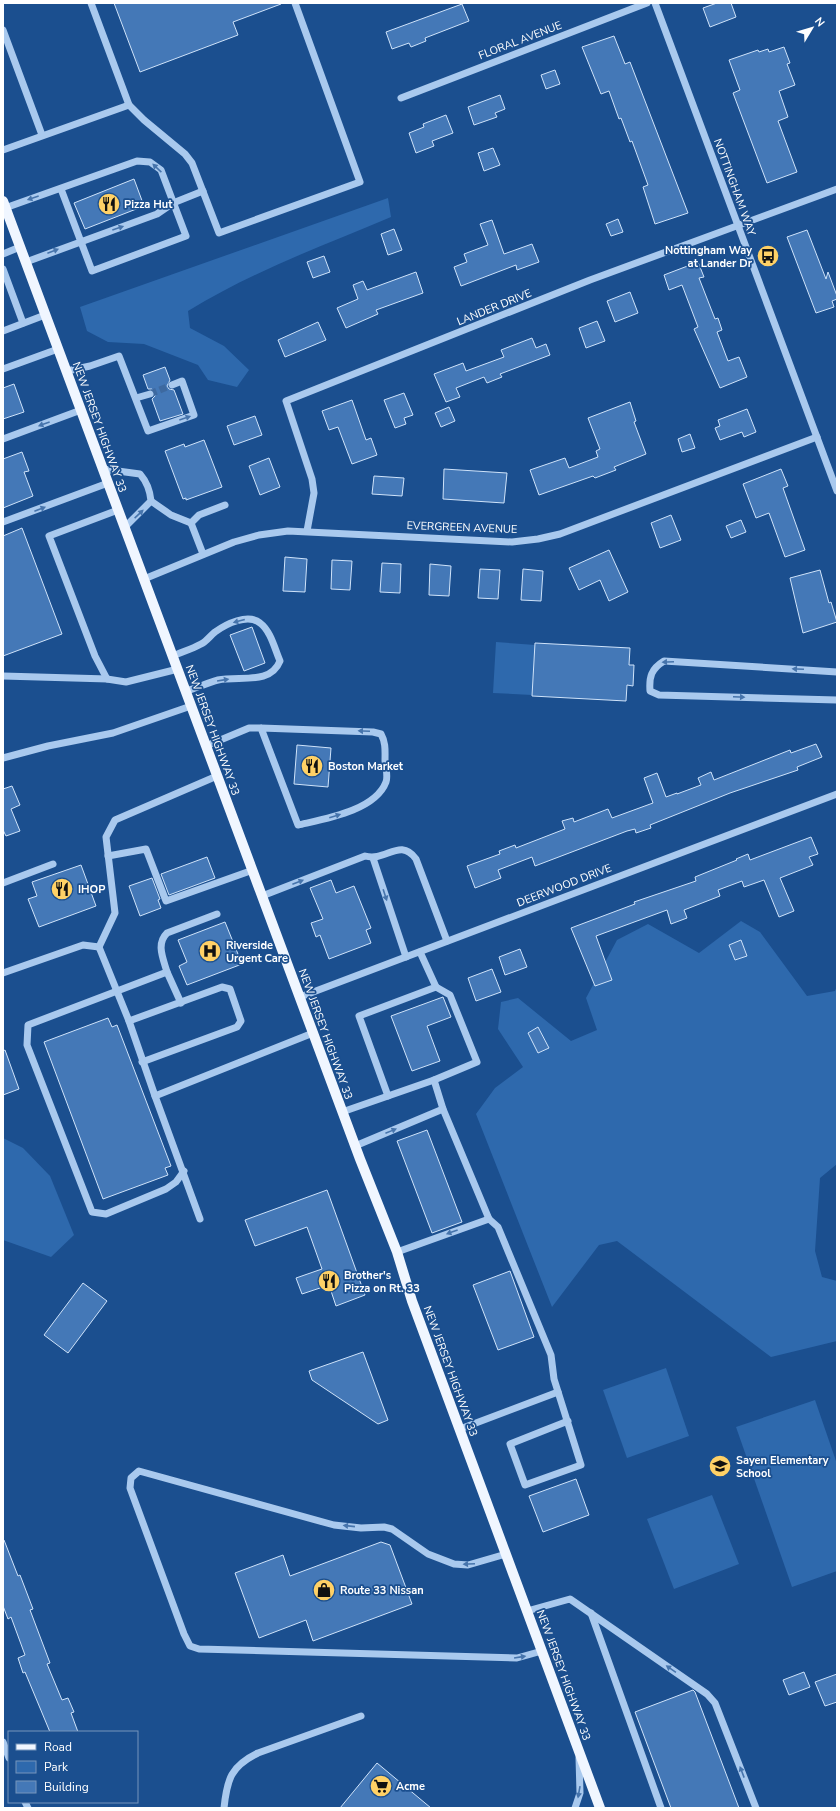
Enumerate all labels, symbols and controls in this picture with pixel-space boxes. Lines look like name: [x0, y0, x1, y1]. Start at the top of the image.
north arrow: [792, 8, 832, 48]
text: N: [811, 14, 828, 30]
street label: FLORAL AVENUE: [476, 18, 564, 63]
street label: NOTTINGHAM WAY: [710, 136, 759, 238]
one-way arrow: [153, 164, 162, 173]
restaurant icon: Pizza Hut: [96, 191, 122, 217]
one-way arrow: [27, 195, 39, 201]
place label: Pizza Hut: [124, 197, 173, 212]
one-way arrow: [112, 225, 124, 231]
place label: Nottingham Way at Lander Dr: [665, 243, 753, 271]
bus stop icon: Nottingham Way at Lander Dr: [755, 243, 781, 269]
one-way arrow: [48, 248, 60, 254]
street label: LANDER DRIVE: [455, 286, 534, 329]
street label: NEW JERSEY HIGHWAY 33: [69, 360, 130, 495]
one-way arrow: [180, 414, 192, 420]
one-way arrow: [38, 421, 50, 427]
one-way arrow: [34, 506, 46, 512]
one-way arrow: [133, 510, 144, 519]
street label: EVERGREEN AVENUE: [406, 518, 518, 537]
one-way arrow: [233, 619, 246, 625]
one-way arrow: [662, 659, 675, 666]
street label: NEW JERSEY HIGHWAY 33: [182, 663, 243, 798]
one-way arrow: [792, 666, 804, 673]
one-way arrow: [217, 677, 229, 683]
one-way arrow: [733, 694, 746, 700]
one-way arrow: [358, 728, 370, 735]
restaurant icon: Boston Market: [299, 753, 325, 779]
place label: Boston Market: [328, 759, 404, 774]
one-way arrow: [330, 813, 342, 819]
street label: DEERWOOD DRIVE: [515, 860, 614, 910]
restaurant icon: IHOP: [49, 876, 75, 902]
one-way arrow: [293, 878, 305, 884]
place label: IHOP: [78, 882, 105, 897]
one-way arrow: [383, 890, 389, 902]
hospital icon: Riverside Urgent Care: [197, 938, 223, 964]
place label: Riverside Urgent Care: [226, 938, 288, 966]
street label: NEW JERSEY HIGHWAY 33: [295, 967, 356, 1102]
one-way arrow: [385, 1127, 397, 1133]
one-way arrow: [446, 1230, 458, 1236]
restaurant icon: Brother's Pizza on Rt. 33: [316, 1268, 342, 1294]
place label: Brother's Pizza on Rt. 33: [344, 1268, 420, 1296]
street label: NEW JERSEY HIGHWAY 33: [420, 1304, 481, 1439]
school or university icon: Sayen Elementary School: [707, 1453, 733, 1479]
place label: Sayen Elementary School: [736, 1453, 829, 1481]
one-way arrow: [343, 1523, 355, 1530]
one-way arrow: [462, 1561, 475, 1567]
shop icon: Route 33 Nissan: [311, 1577, 337, 1603]
place label: Route 33 Nissan: [340, 1583, 424, 1598]
street label: NEW JERSEY HIGHWAY 33: [533, 1608, 594, 1743]
one-way arrow: [513, 1654, 526, 1660]
one-way arrow: [665, 1665, 676, 1673]
legend: [8, 1731, 138, 1803]
text: Road: [44, 1739, 72, 1755]
text: Park: [44, 1759, 69, 1775]
one-way arrow: [739, 1766, 745, 1777]
supermarket icon: Acme: [368, 1773, 394, 1799]
text: Building: [44, 1779, 89, 1795]
place label: Acme: [396, 1779, 425, 1794]
one-way arrow: [576, 1786, 582, 1799]

